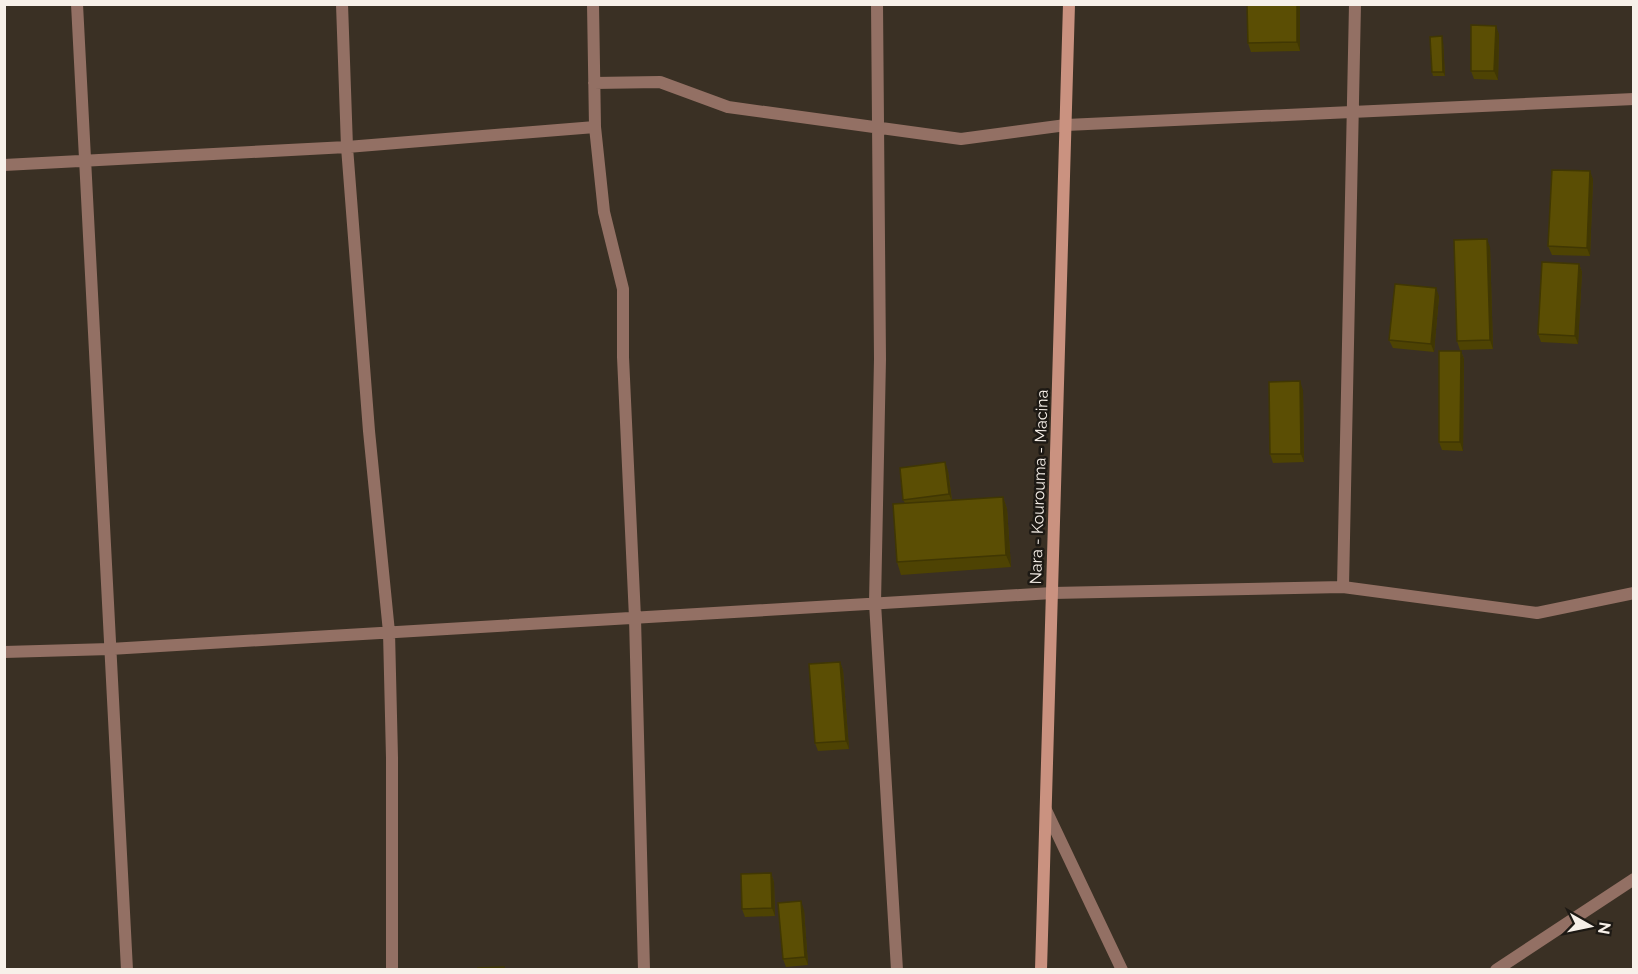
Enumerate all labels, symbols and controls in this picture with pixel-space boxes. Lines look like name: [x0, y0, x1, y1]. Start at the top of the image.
street label: Nara - Kourouma - Macina: [1026, 389, 1052, 585]
north arrow: [1560, 896, 1620, 956]
text: N: [1594, 921, 1615, 936]

